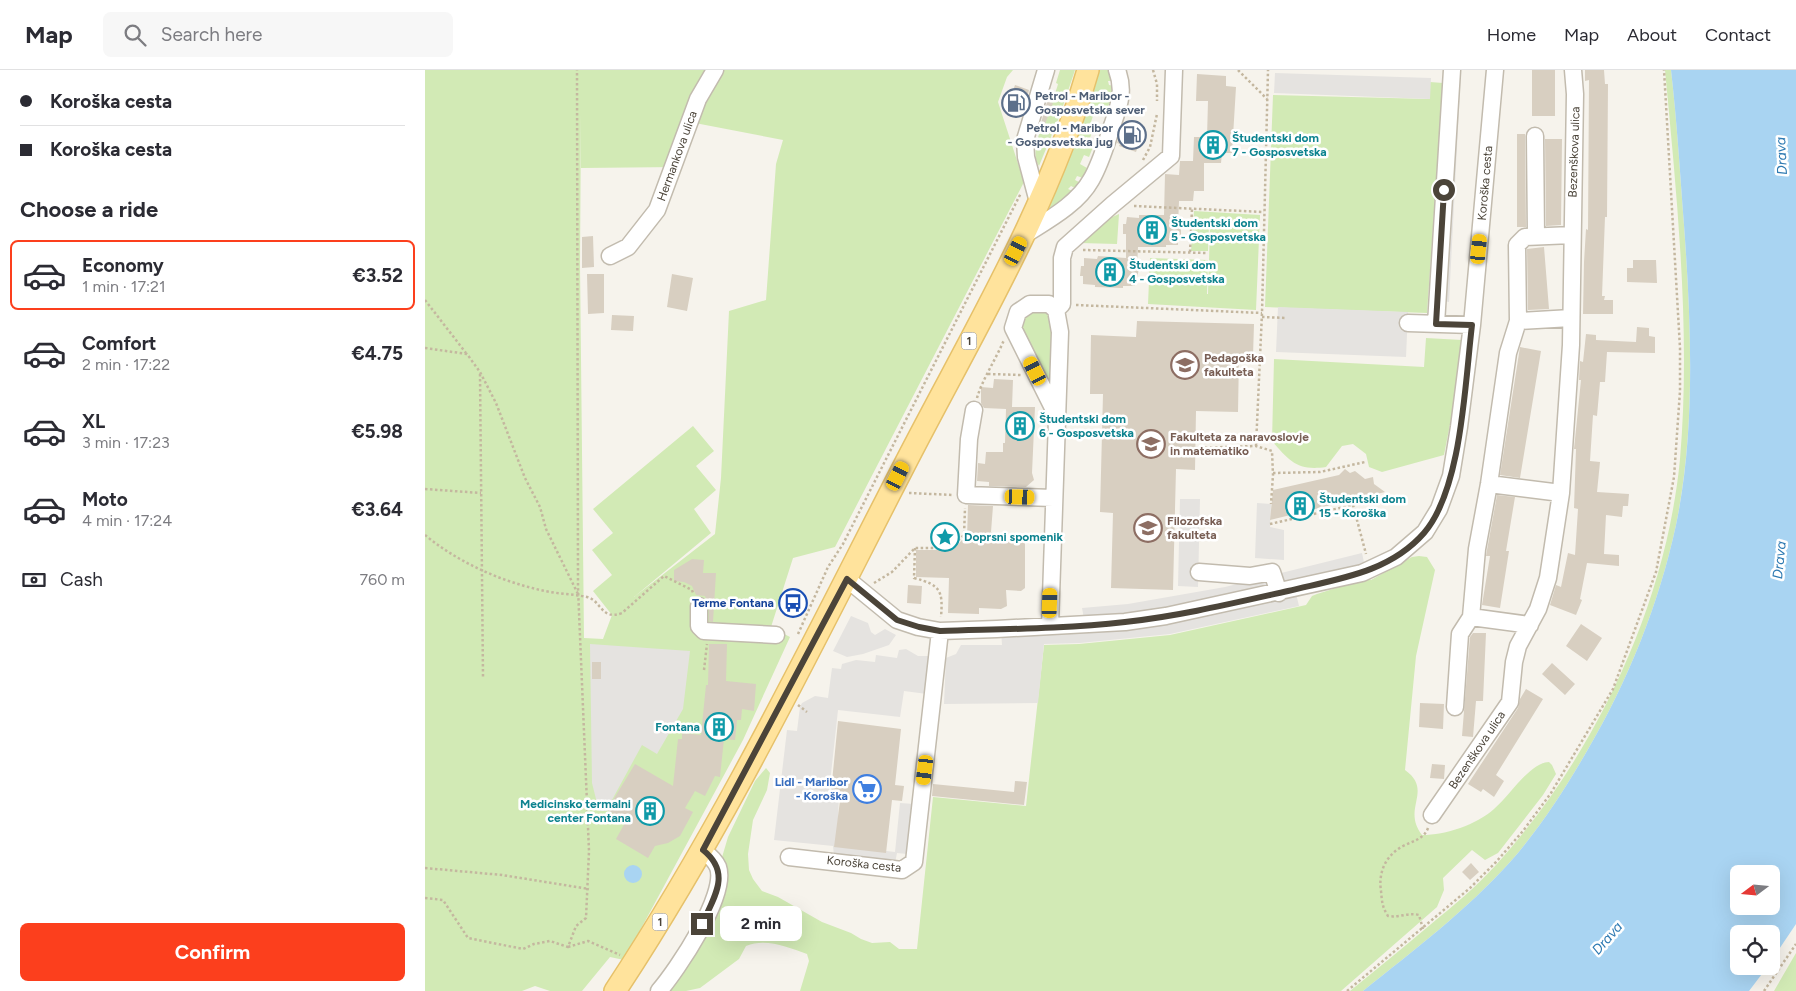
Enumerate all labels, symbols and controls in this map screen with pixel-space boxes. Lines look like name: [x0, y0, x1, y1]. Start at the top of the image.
search box: [103, 12, 453, 57]
text: Map: [25, 20, 73, 49]
icon: search: [121, 21, 149, 49]
text: Search here: [161, 23, 262, 46]
text: Home: [1487, 24, 1536, 46]
text: Map: [1564, 24, 1599, 46]
text: About: [1627, 24, 1677, 46]
text: Contact: [1705, 24, 1771, 46]
fuel station icon: Petrol - Maribor - Gosposvetska sever: [1001, 88, 1031, 118]
place label: Petrol - Maribor - Gosposvetska sever: [1035, 89, 1145, 117]
text: Koroška cesta: [50, 90, 172, 113]
street label: Bezenškova ulica: [1565, 106, 1583, 198]
street label: Hermankova ulica: [654, 109, 700, 203]
fuel station icon: Petrol - Maribor - Gosposvetska jug: [1117, 120, 1147, 150]
place label: Petrol - Maribor - Gosposvetska jug: [1008, 121, 1113, 149]
building icon: Študentski dom 7 - Gosposvetska: [1198, 130, 1228, 160]
place label: Študentski dom 7 - Gosposvetska: [1232, 131, 1327, 159]
water label: Drava: [1772, 137, 1791, 175]
text: Koroška cesta: [50, 138, 172, 161]
street label: Koroška cesta: [1475, 145, 1495, 221]
route start: [1433, 179, 1455, 201]
text: Choose a ride: [20, 196, 158, 223]
building icon: Študentski dom 5 - Gosposvetska: [1137, 215, 1167, 245]
place label: Študentski dom 5 - Gosposvetska: [1171, 216, 1266, 244]
car: [1469, 233, 1488, 265]
car: [1002, 234, 1029, 268]
icon: car: [22, 253, 67, 298]
text: Economy: [82, 254, 164, 277]
building icon: Študentski dom 4 - Gosposvetska: [1095, 257, 1125, 287]
place label: Študentski dom 4 - Gosposvetska: [1129, 258, 1225, 286]
text: €3.52: [352, 264, 403, 287]
text: 1 min · 17:21: [82, 277, 166, 296]
icon: car: [22, 331, 67, 376]
text: Comfort: [82, 332, 157, 355]
road number: 1: [961, 332, 977, 350]
text: €4.75: [351, 342, 403, 365]
school or university icon: Pedagoška fakulteta: [1170, 350, 1200, 380]
place label: Pedagoška fakulteta: [1204, 351, 1264, 379]
car: [1021, 354, 1048, 388]
text: 2 min · 17:22: [82, 355, 170, 374]
icon: car: [22, 409, 67, 454]
text: XL: [82, 410, 105, 433]
building icon: Študentski dom 6 - Gosposvetska: [1005, 411, 1035, 441]
place label: Študentski dom 6 - Gosposvetska: [1039, 412, 1134, 440]
text: €5.98: [351, 420, 403, 443]
school or university icon: Fakulteta za naravoslovje in matematiko: [1136, 429, 1166, 459]
place label: Fakulteta za naravoslovje in matematiko: [1170, 430, 1309, 458]
text: 3 min · 17:23: [82, 433, 170, 452]
car: [884, 459, 911, 493]
icon: car: [22, 487, 67, 532]
text: Moto: [82, 488, 128, 511]
car: [1004, 489, 1035, 505]
building icon: Študentski dom 15 - Koroška: [1285, 491, 1315, 521]
place label: Študentski dom 15 - Koroška: [1319, 492, 1406, 520]
text: €3.64: [351, 498, 403, 521]
text: 4 min · 17:24: [82, 511, 172, 530]
school or university icon: Filozofska fakulteta: [1133, 513, 1163, 543]
place label: Filozofska fakulteta: [1167, 514, 1222, 542]
place icon: Doprsni spomenik: [930, 522, 960, 552]
place label: Doprsni spomenik: [964, 530, 1063, 544]
water label: Drava: [1769, 540, 1790, 580]
icon: cash: [20, 566, 48, 594]
text: Cash: [60, 568, 103, 591]
text: 760 m: [360, 570, 405, 589]
bus stop icon: Terme Fontana: [778, 588, 808, 618]
car: [1041, 588, 1058, 618]
place label: Terme Fontana: [692, 596, 774, 610]
street label: Bezenškova ulica: [1446, 708, 1508, 792]
building icon: Fontana: [704, 712, 734, 742]
place label: Fontana: [655, 720, 700, 734]
car: [915, 754, 934, 786]
supermarket icon: Lidl - Maribor - Koroška: [852, 774, 882, 804]
place label: Lidl - Maribor - Koroška: [775, 775, 848, 803]
building icon: Medicinsko termalni center Fontana: [635, 796, 665, 826]
place label: Medicinsko termalni center Fontana: [520, 797, 631, 825]
street label: Koroška cesta: [826, 853, 902, 875]
north arrow: [1730, 865, 1780, 915]
map controls: [1730, 865, 1780, 975]
callout: 2 min: [719, 906, 802, 942]
route end: [691, 913, 713, 935]
road number: 1: [653, 914, 667, 930]
text: 2 min: [741, 914, 781, 933]
water label: Drava: [1589, 918, 1626, 958]
button: Confirm: [20, 923, 405, 981]
button: locate: [1730, 925, 1780, 975]

